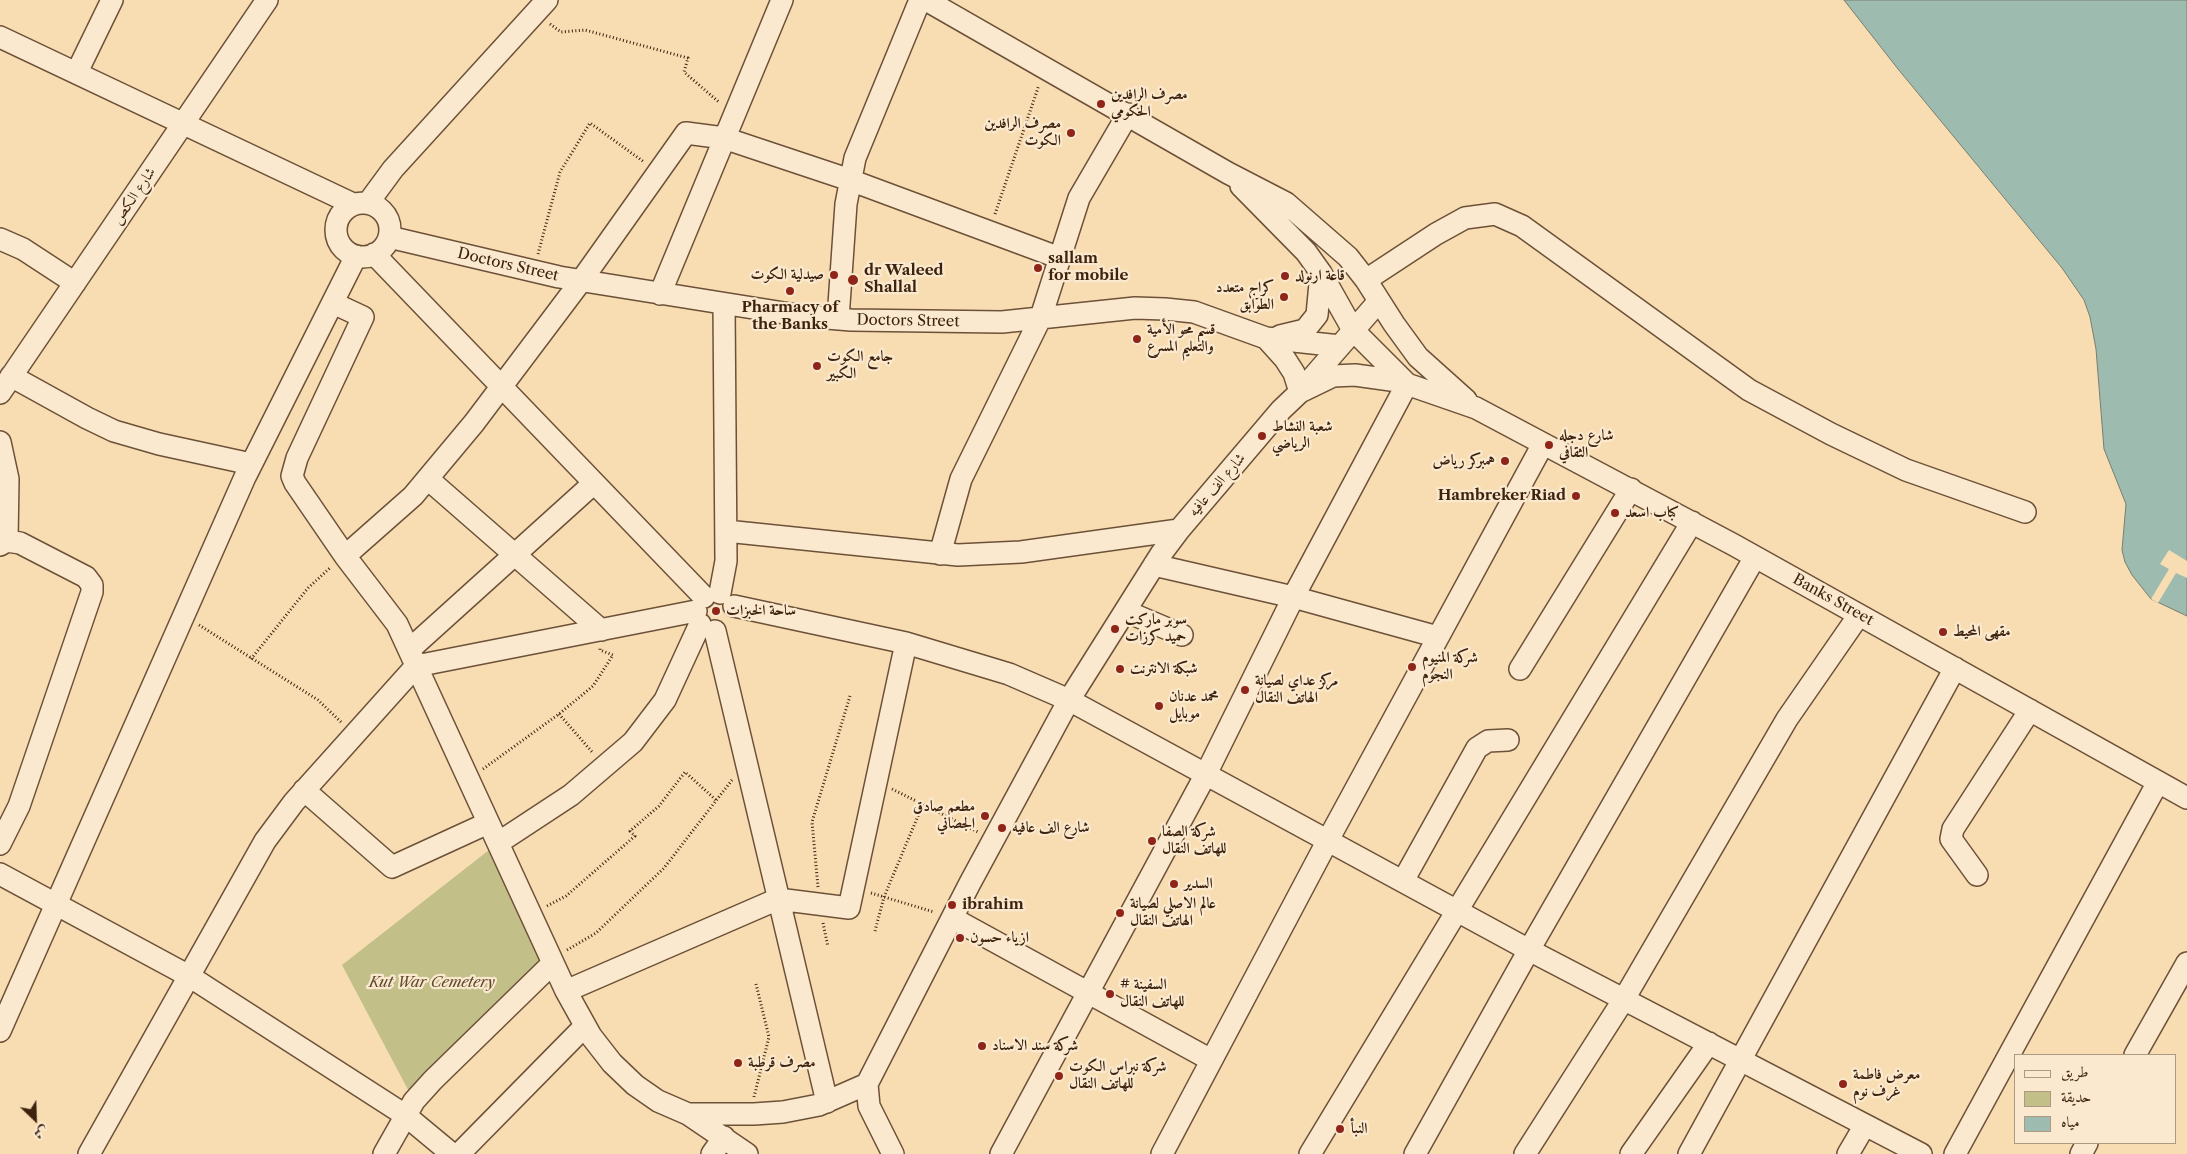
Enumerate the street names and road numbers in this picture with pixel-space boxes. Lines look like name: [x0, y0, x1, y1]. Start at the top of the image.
street label: شارع الكص: [108, 164, 160, 228]
street label: Doctors Street: [456, 245, 560, 285]
street label: Doctors Street: [856, 311, 960, 331]
street label: شارع الف عافيه: [1185, 450, 1249, 520]
street label: Banks Street: [1790, 570, 1876, 630]

